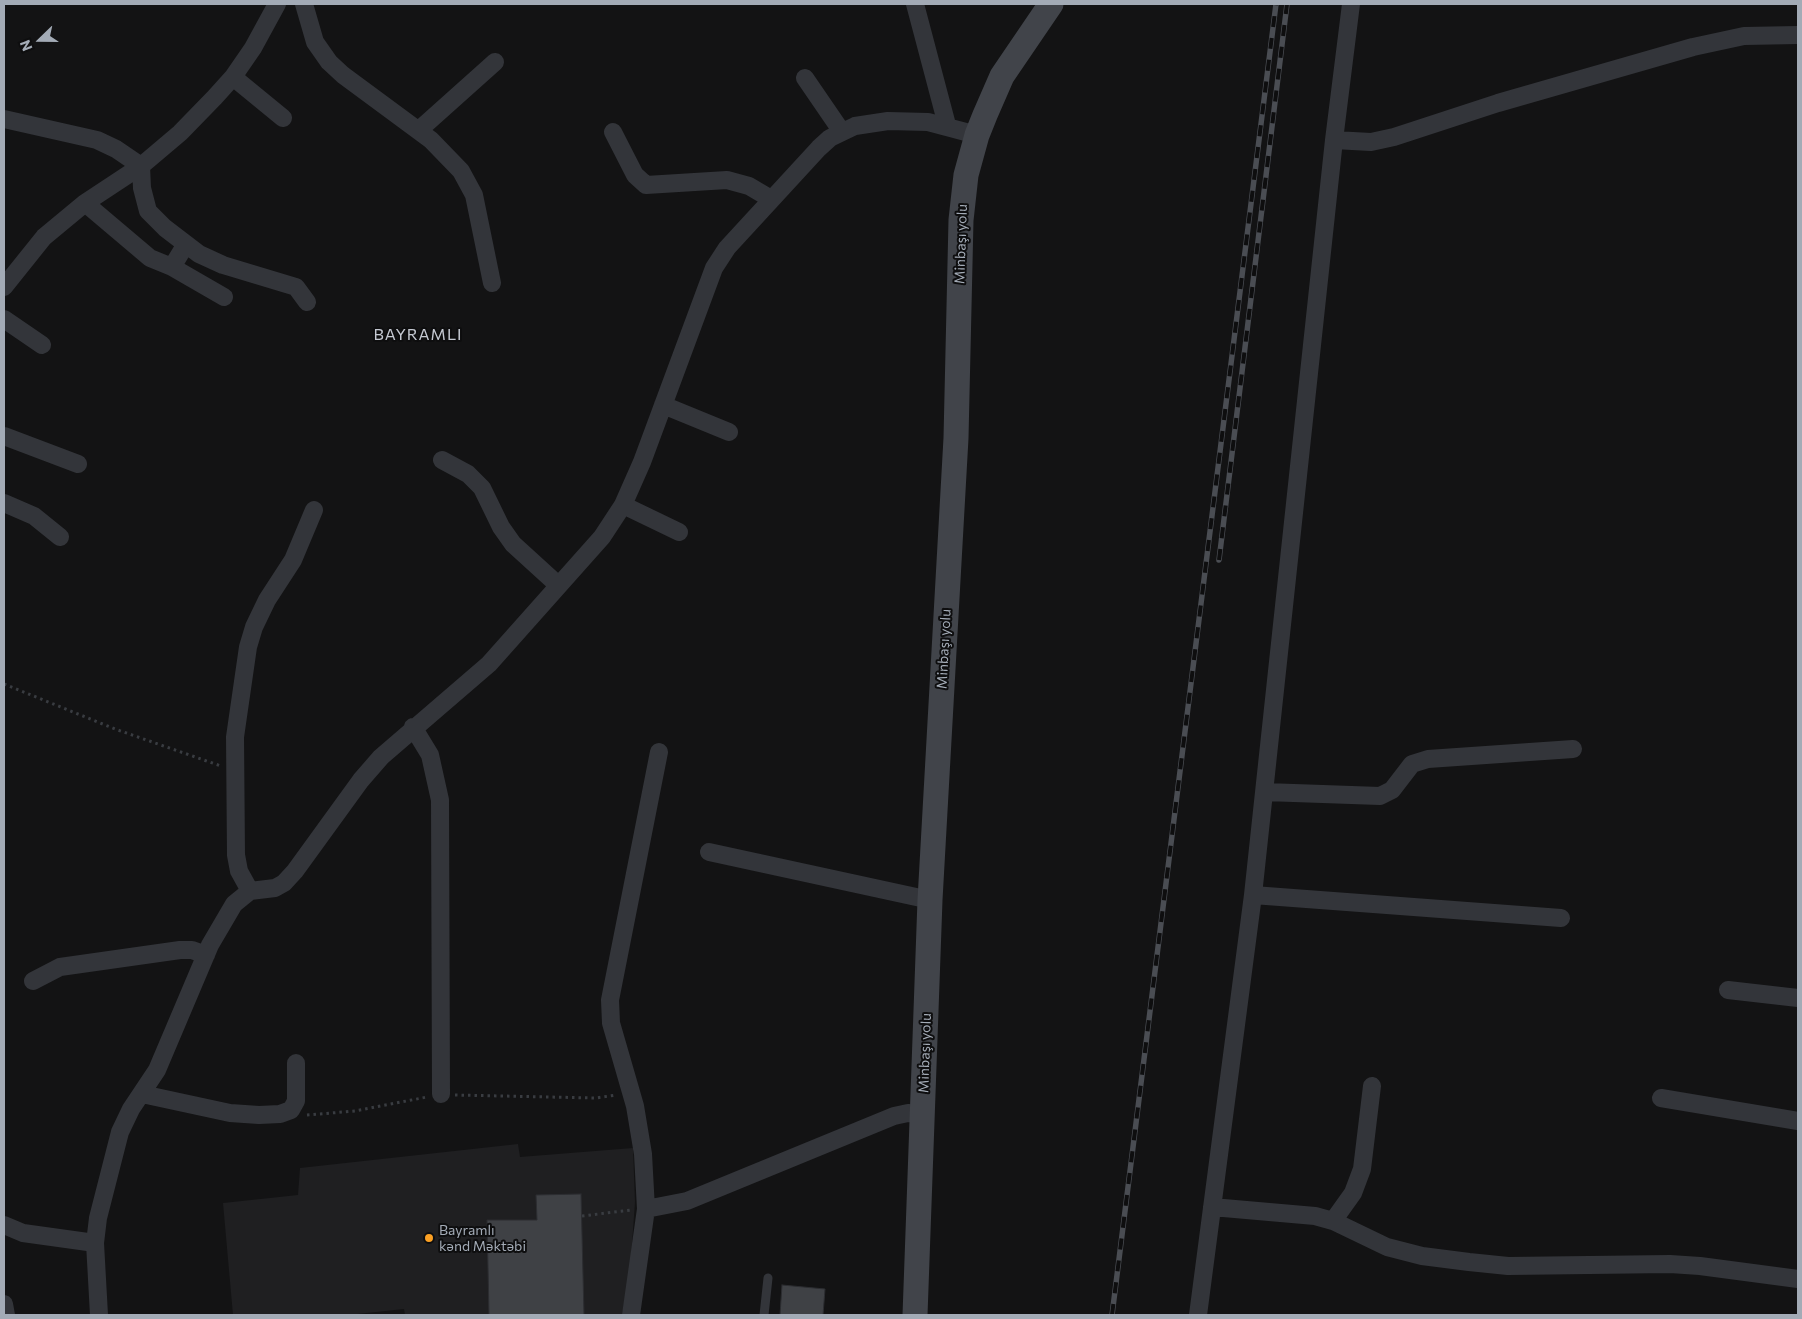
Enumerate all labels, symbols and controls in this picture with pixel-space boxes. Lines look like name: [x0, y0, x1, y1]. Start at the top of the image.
north arrow: [15, 15, 65, 65]
text: N: [16, 38, 35, 54]
street label: Minbaşı yolu: [951, 204, 971, 284]
district label: BAYRAMLI: [372, 325, 464, 345]
street label: Minbaşı yolu: [934, 609, 954, 689]
street label: Minbaşı yolu: [915, 1013, 935, 1093]
place label: Bayramlı kənd Məktəbi: [439, 1222, 526, 1254]
marker: Bayramlı kənd Məktəbi: [423, 1232, 435, 1244]

